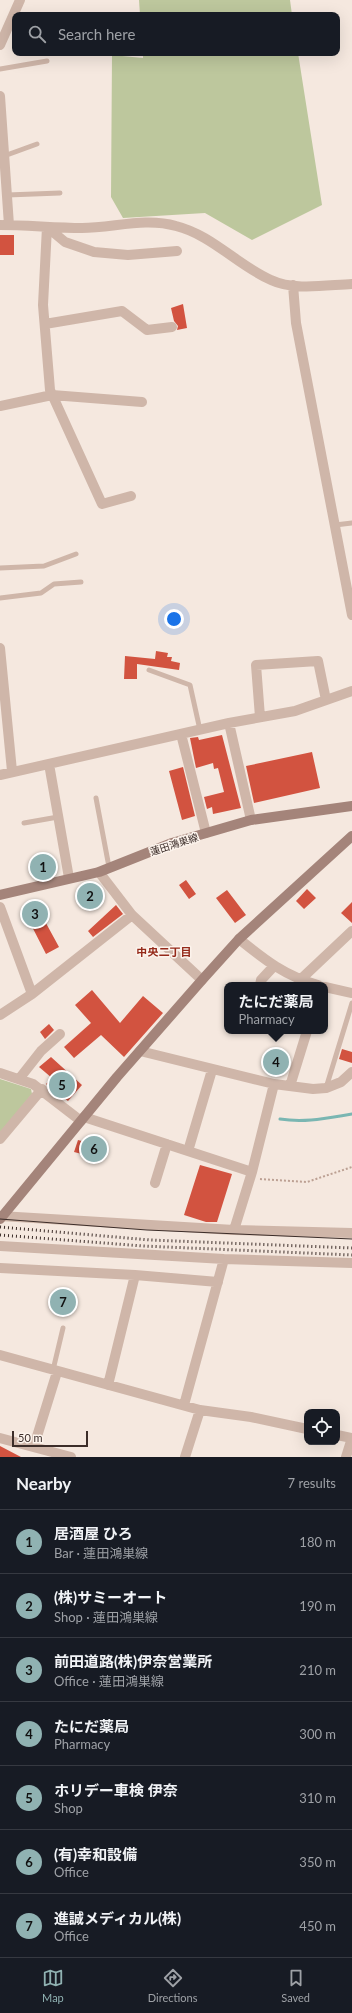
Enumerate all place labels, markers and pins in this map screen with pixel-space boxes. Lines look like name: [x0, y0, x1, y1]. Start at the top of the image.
pin: 1: [30, 852, 56, 882]
pin: 2: [77, 881, 103, 911]
pin: 3: [22, 899, 48, 929]
pin: 4: [263, 1047, 289, 1077]
pin: 5: [49, 1070, 75, 1100]
pin: 6: [81, 1134, 107, 1164]
pin: 7: [50, 1287, 76, 1317]

